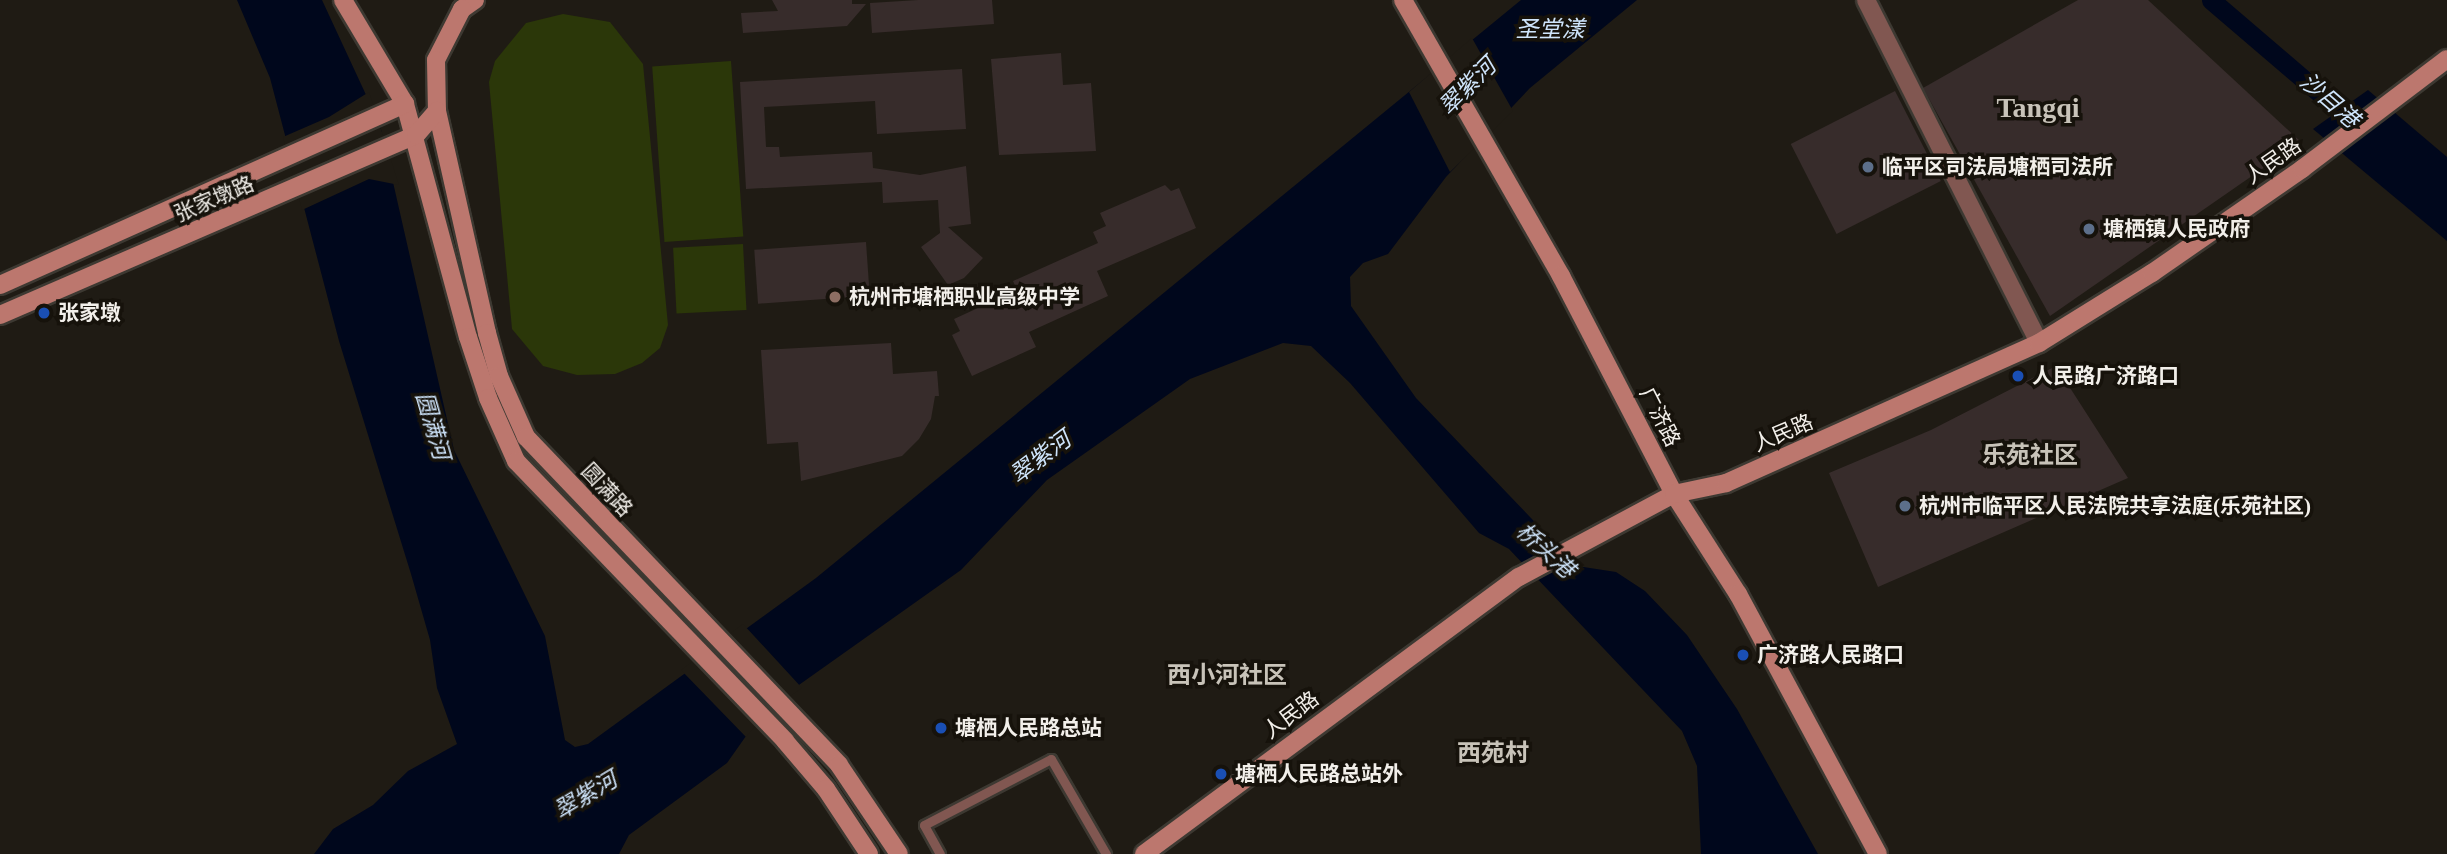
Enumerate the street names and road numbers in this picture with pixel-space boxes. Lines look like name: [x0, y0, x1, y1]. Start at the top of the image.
street label: 人民路: [2240, 133, 2306, 189]
street label: 张家墩路: [170, 171, 258, 227]
street label: 广济路: [1634, 383, 1686, 451]
street label: 人民路: [1749, 409, 1817, 457]
street label: 圆满路: [576, 458, 638, 522]
street label: 人民路: [1258, 686, 1324, 744]

